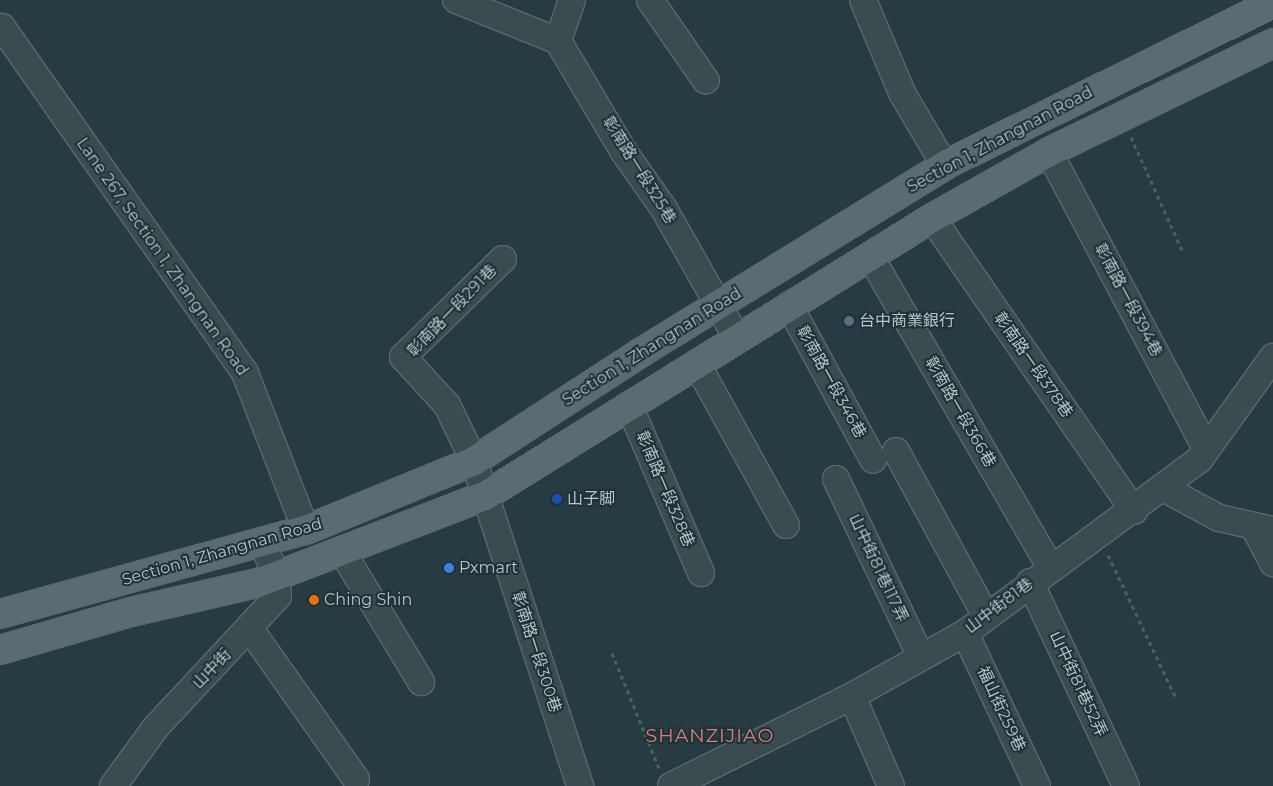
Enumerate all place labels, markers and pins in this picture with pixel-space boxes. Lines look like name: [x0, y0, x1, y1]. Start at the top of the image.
place label: 台中商業銀行: [859, 311, 955, 331]
marker: 台中商業銀行: [843, 315, 855, 327]
place label: 山子脚: [567, 489, 615, 509]
marker: 山子脚: [551, 493, 563, 505]
place label: Pxmart: [459, 558, 518, 578]
marker: Pxmart: [443, 562, 455, 574]
place label: Ching Shin: [324, 590, 412, 610]
marker: Ching Shin: [308, 594, 320, 606]

